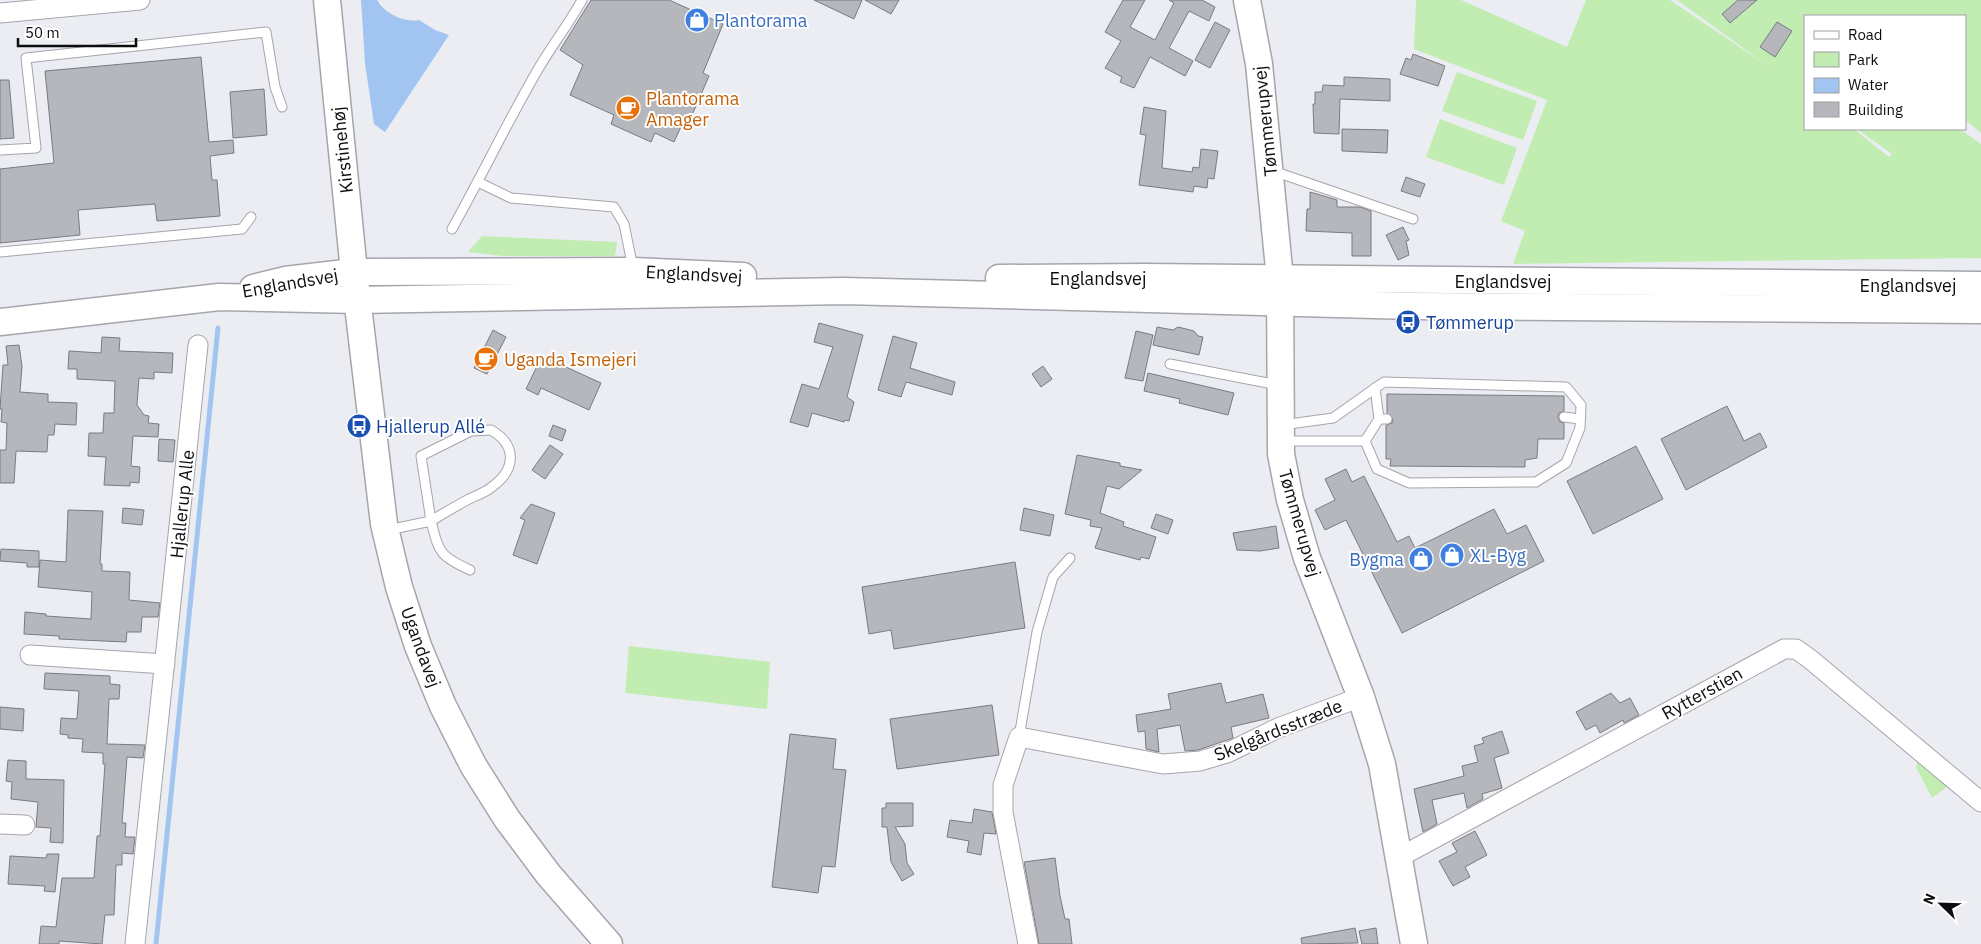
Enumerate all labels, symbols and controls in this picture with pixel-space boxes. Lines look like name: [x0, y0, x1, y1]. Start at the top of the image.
shop icon: Plantorama: [684, 7, 710, 33]
place label: Plantorama: [714, 9, 808, 32]
scale bar: [18, 15, 135, 47]
legend: [1804, 15, 1966, 130]
text: 50 m: [25, 23, 60, 42]
text: Road: [1848, 25, 1883, 44]
text: Park: [1848, 50, 1878, 69]
street label: Tømmerupvej: [1248, 65, 1282, 177]
text: Water: [1848, 75, 1889, 94]
place label: Plantorama Amager: [646, 87, 740, 131]
cafe icon: Plantorama Amager: [615, 95, 641, 121]
text: Building: [1848, 100, 1903, 119]
street label: Kirstinehøj: [326, 106, 358, 194]
street label: Englandsvej: [645, 260, 743, 288]
street label: Englandsvej: [240, 263, 340, 303]
street label: Englandsvej: [1049, 267, 1147, 290]
street label: Englandsvej: [1454, 270, 1552, 293]
street label: Englandsvej: [1859, 274, 1957, 297]
bus stop icon: Tømmerup: [1395, 309, 1421, 335]
place label: Tømmerup: [1426, 311, 1514, 334]
cafe icon: Uganda Ismejeri: [473, 346, 499, 372]
place label: Uganda Ismejeri: [504, 348, 637, 371]
bus stop icon: Hjallerup Allé: [346, 413, 372, 439]
place label: Hjallerup Allé: [376, 415, 485, 438]
street label: Hjallerup Alle: [165, 448, 199, 559]
street label: Tømmerupvej: [1274, 467, 1326, 579]
shop icon: XL-Byg: [1439, 542, 1465, 568]
place label: XL-Byg: [1470, 544, 1527, 567]
shop icon: Bygma: [1408, 546, 1434, 572]
place label: Bygma: [1349, 548, 1404, 571]
street label: Ugandavej: [396, 603, 446, 691]
street label: Rytterstien: [1658, 661, 1746, 725]
street label: Skelgårdsstræde: [1210, 694, 1346, 766]
north arrow: [1916, 879, 1966, 929]
text: N: [1919, 891, 1939, 907]

